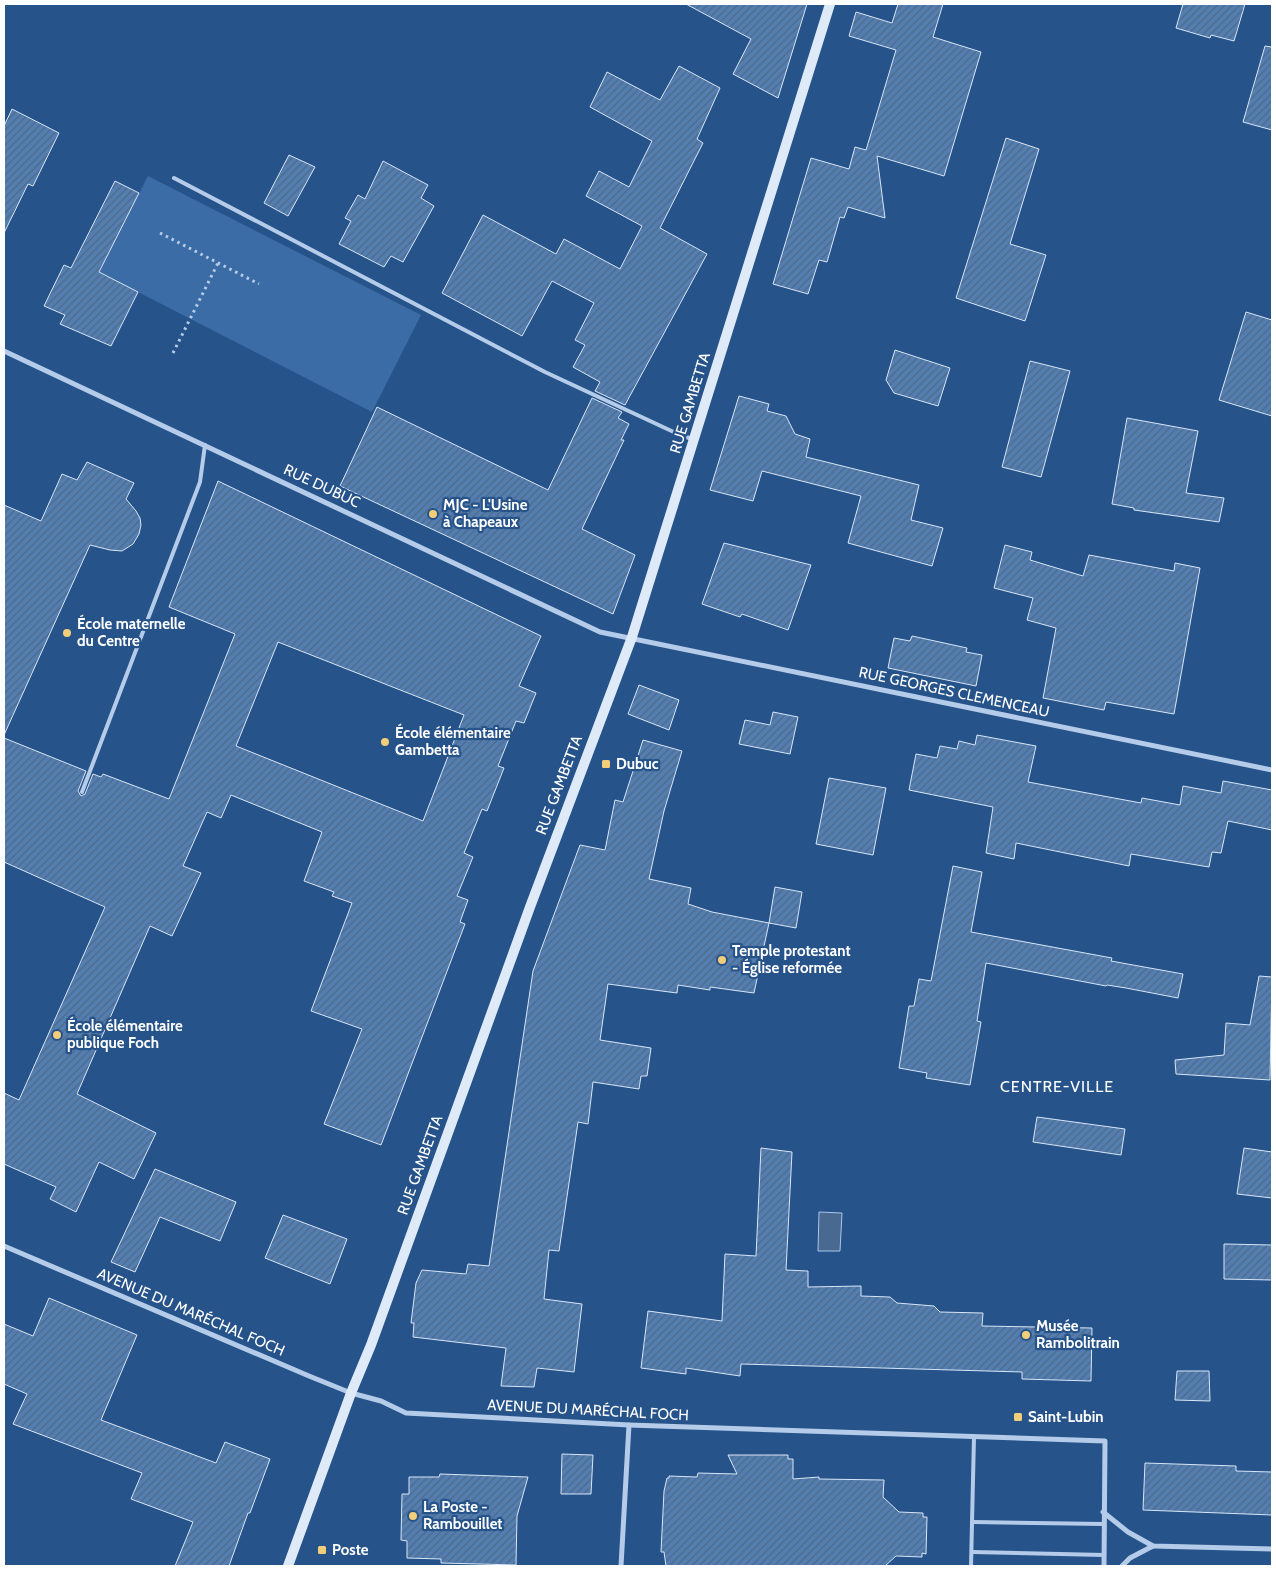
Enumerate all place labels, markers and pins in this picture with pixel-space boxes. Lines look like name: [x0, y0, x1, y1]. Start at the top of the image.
place label: MJC - L'Usine à Chapeaux: [443, 496, 528, 531]
marker: MJC - L'Usine à Chapeaux: [427, 508, 439, 520]
place label: École maternelle du Centre: [77, 614, 186, 650]
marker: École maternelle du Centre: [61, 627, 73, 639]
place label: École élémentaire Gambetta: [395, 723, 511, 759]
marker: École élémentaire Gambetta: [379, 736, 391, 748]
place label: Dubuc: [616, 755, 659, 773]
marker: Dubuc: [600, 758, 612, 770]
place label: Temple protestant - Église reformée: [732, 942, 851, 977]
marker: Temple protestant - Église reformée: [716, 954, 728, 966]
place label: École élémentaire publique Foch: [67, 1016, 183, 1052]
marker: École élémentaire publique Foch: [51, 1029, 63, 1041]
place label: Musée Rambolitrain: [1036, 1317, 1120, 1352]
marker: Musée Rambolitrain: [1020, 1329, 1032, 1341]
place label: Saint-Lubin: [1028, 1408, 1104, 1426]
marker: Saint-Lubin: [1012, 1411, 1024, 1423]
place label: La Poste - Rambouillet: [423, 1498, 503, 1533]
marker: La Poste - Rambouillet: [407, 1510, 419, 1522]
place label: Poste: [332, 1541, 369, 1559]
marker: Poste: [316, 1544, 328, 1556]

